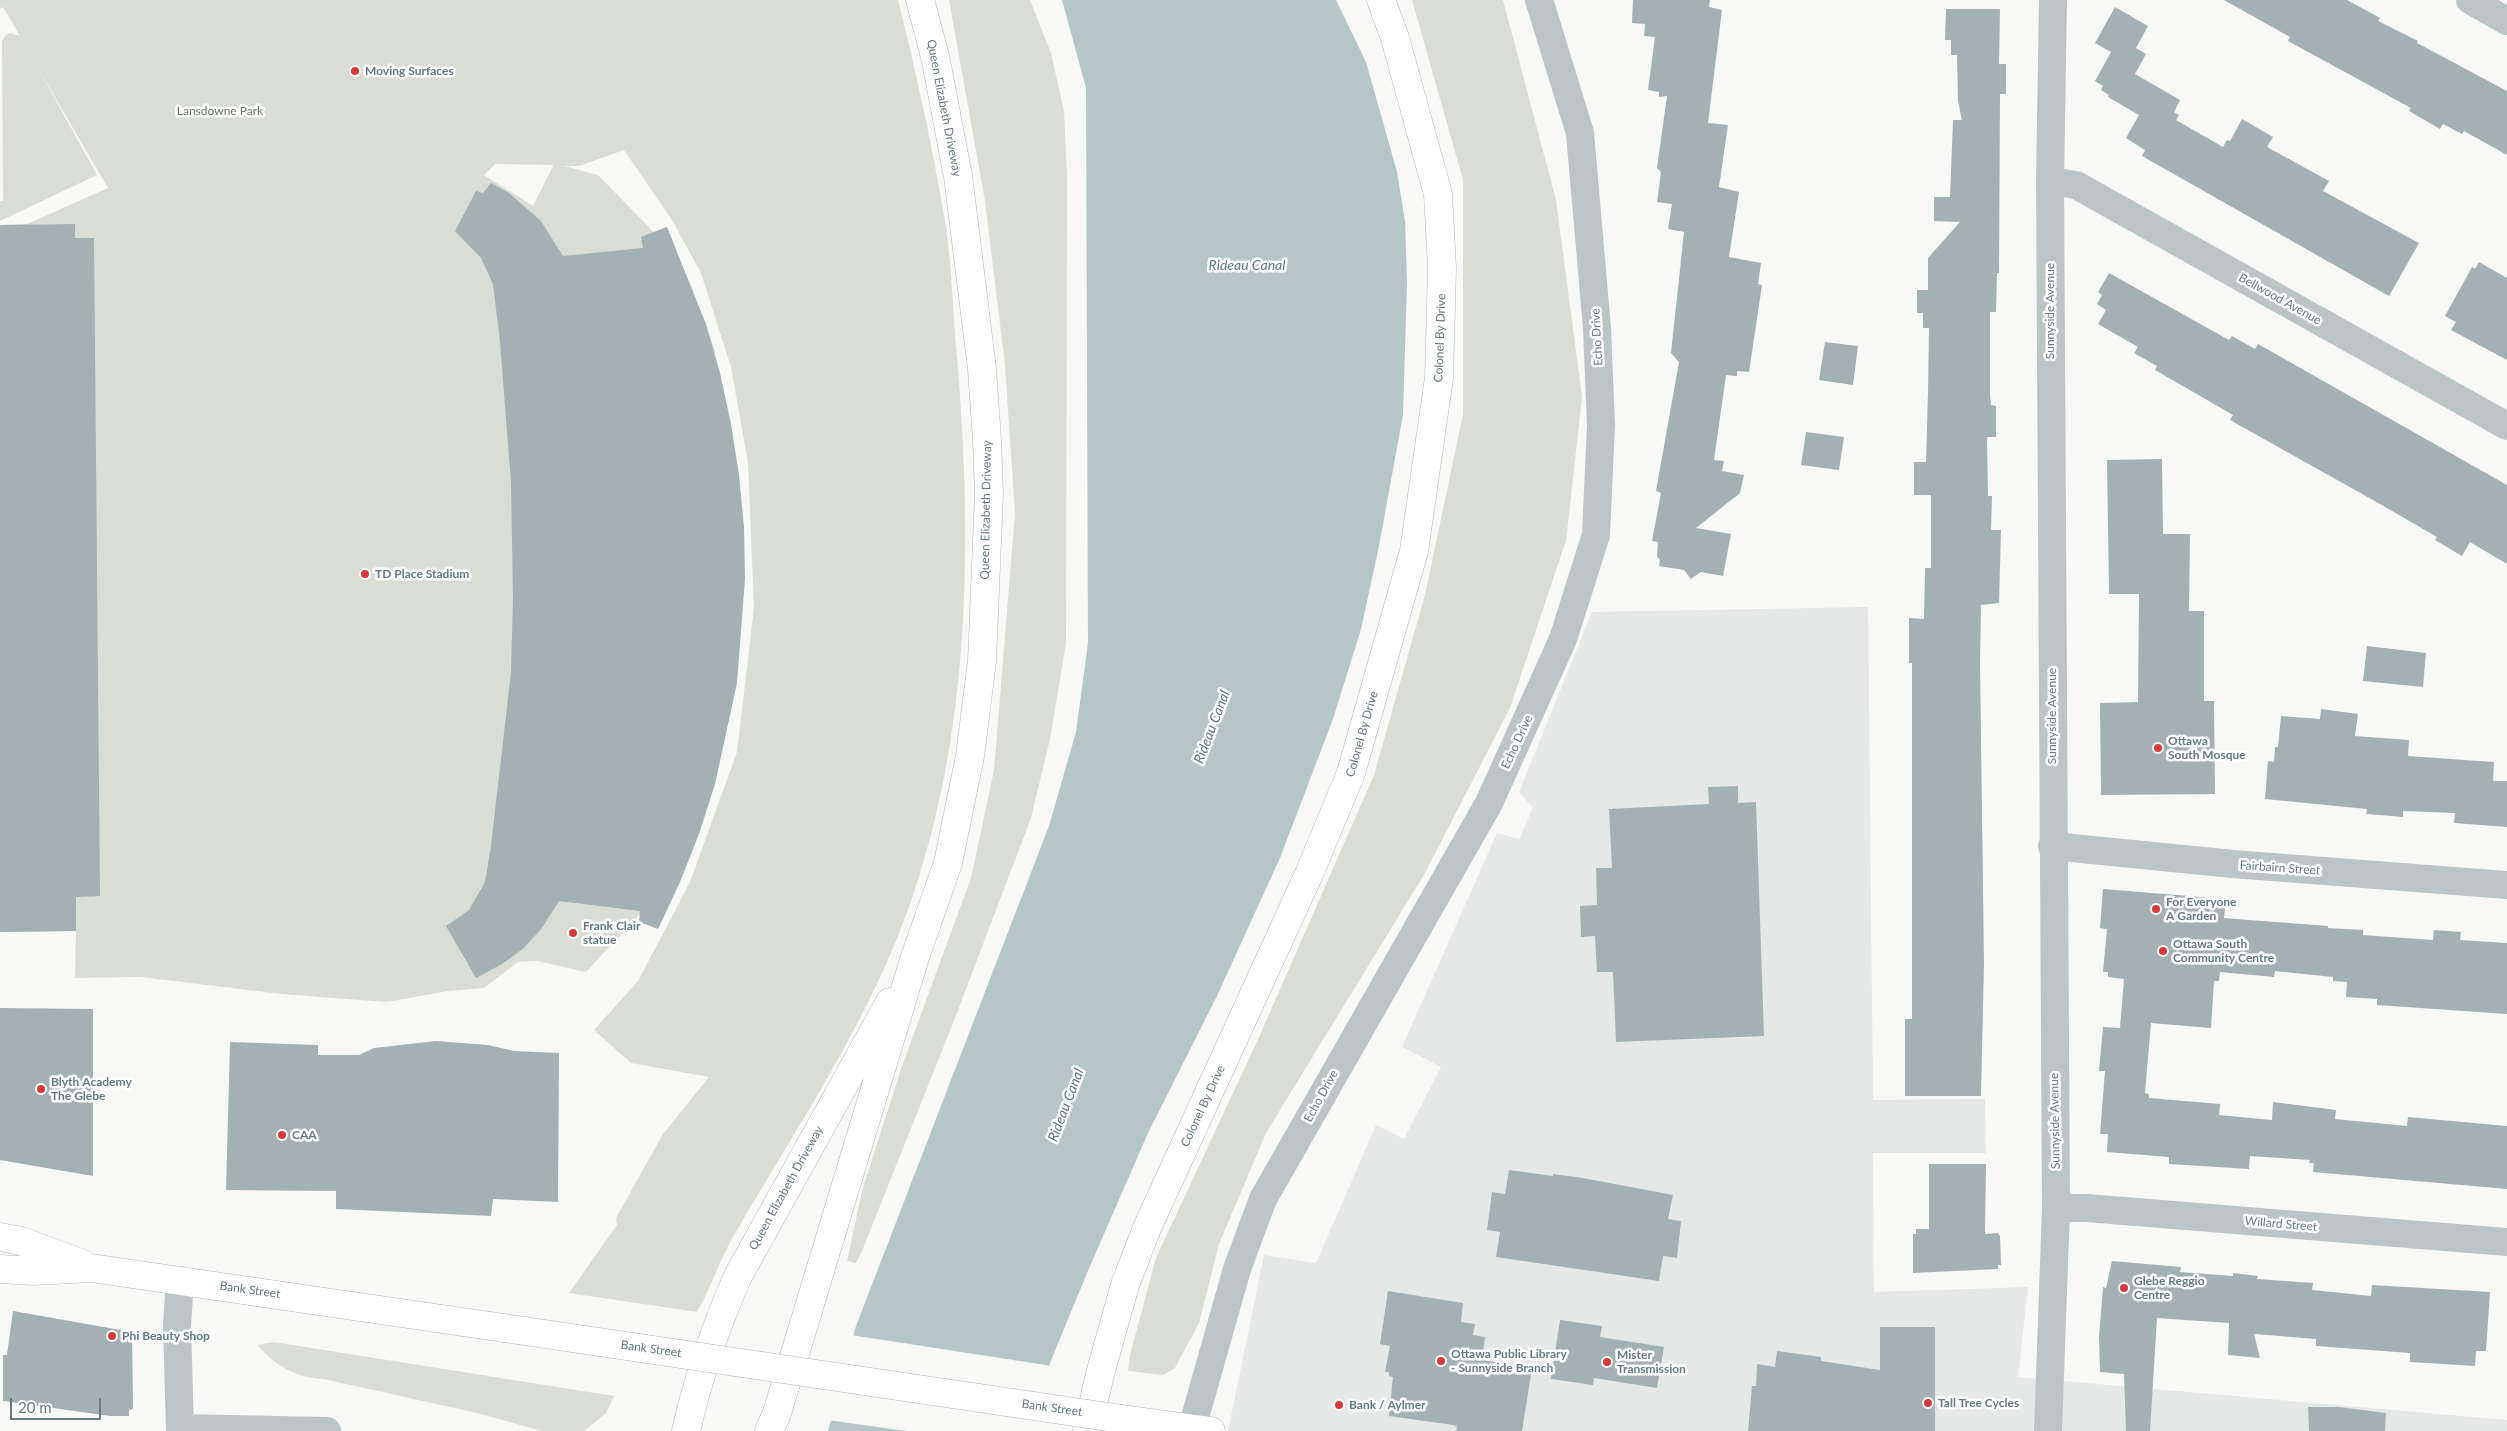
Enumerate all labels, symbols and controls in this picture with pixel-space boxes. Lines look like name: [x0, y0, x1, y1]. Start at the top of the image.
street label: Queen Elizabeth Driveway: [924, 38, 964, 178]
place label: Moving Surfaces: [365, 64, 454, 78]
marker: Moving Surfaces: [349, 65, 361, 77]
park label: Lansdowne Park: [177, 104, 263, 118]
water label: Rideau Canal: [1209, 257, 1285, 273]
street label: Sunnyside Avenue: [2043, 263, 2057, 359]
street label: Bellwood Avenue: [2236, 270, 2324, 328]
street label: Colonel By Drive: [1431, 293, 1449, 383]
street label: Echo Drive: [1588, 308, 1606, 366]
street label: Queen Elizabeth Driveway: [978, 440, 994, 580]
place label: TD Place Stadium: [375, 567, 469, 581]
marker: TD Place Stadium: [359, 568, 371, 580]
street label: Sunnyside Avenue: [2045, 668, 2059, 764]
water label: Rideau Canal: [1190, 688, 1234, 766]
street label: Colonel By Drive: [1343, 689, 1381, 779]
street label: Echo Drive: [1498, 713, 1536, 771]
place label: Ottawa South Mosque: [2168, 734, 2246, 762]
marker: Ottawa South Mosque: [2152, 742, 2164, 754]
street label: Fairbairn Street: [2239, 858, 2321, 878]
place label: For Everyone A Garden: [2166, 895, 2236, 923]
marker: For Everyone A Garden: [2150, 903, 2162, 915]
place label: Frank Clair statue: [583, 919, 640, 947]
marker: Frank Clair statue: [567, 927, 579, 939]
place label: Ottawa South Community Centre: [2173, 937, 2274, 965]
marker: Ottawa South Community Centre: [2157, 945, 2169, 957]
street label: Colonel By Drive: [1178, 1063, 1228, 1149]
water label: Rideau Canal: [1044, 1066, 1088, 1144]
street label: Echo Drive: [1301, 1067, 1341, 1125]
street label: Sunnyside Avenue: [2047, 1073, 2063, 1169]
place label: Blyth Academy The Glebe: [51, 1075, 132, 1103]
marker: Blyth Academy The Glebe: [35, 1083, 47, 1095]
street label: Queen Elizabeth Driveway: [746, 1123, 826, 1253]
place label: CAA: [292, 1128, 317, 1142]
marker: CAA: [276, 1129, 288, 1141]
street label: Willard Street: [2244, 1214, 2318, 1234]
place label: Glebe Reggio Centre: [2134, 1274, 2205, 1302]
street label: Bank Street: [219, 1279, 281, 1301]
marker: Glebe Reggio Centre: [2118, 1282, 2130, 1294]
place label: Phi Beauty Shop: [122, 1329, 210, 1343]
marker: Phi Beauty Shop: [106, 1330, 118, 1342]
street label: Bank Street: [620, 1338, 682, 1360]
place label: Ottawa Public Library - Sunnyside Branch: [1451, 1347, 1567, 1375]
place label: Mister Transmission: [1617, 1348, 1686, 1376]
marker: Ottawa Public Library - Sunnyside Branch: [1435, 1355, 1447, 1367]
marker: Mister Transmission: [1601, 1356, 1613, 1368]
scale bar: [12, 1388, 104, 1420]
place label: Tall Tree Cycles: [1938, 1396, 2019, 1410]
street label: Bank Street: [1021, 1397, 1083, 1419]
marker: Tall Tree Cycles: [1922, 1397, 1934, 1409]
text: 20 m: [18, 1398, 52, 1416]
place label: Bank / Aylmer: [1349, 1398, 1426, 1412]
marker: Bank / Aylmer: [1333, 1399, 1345, 1411]

